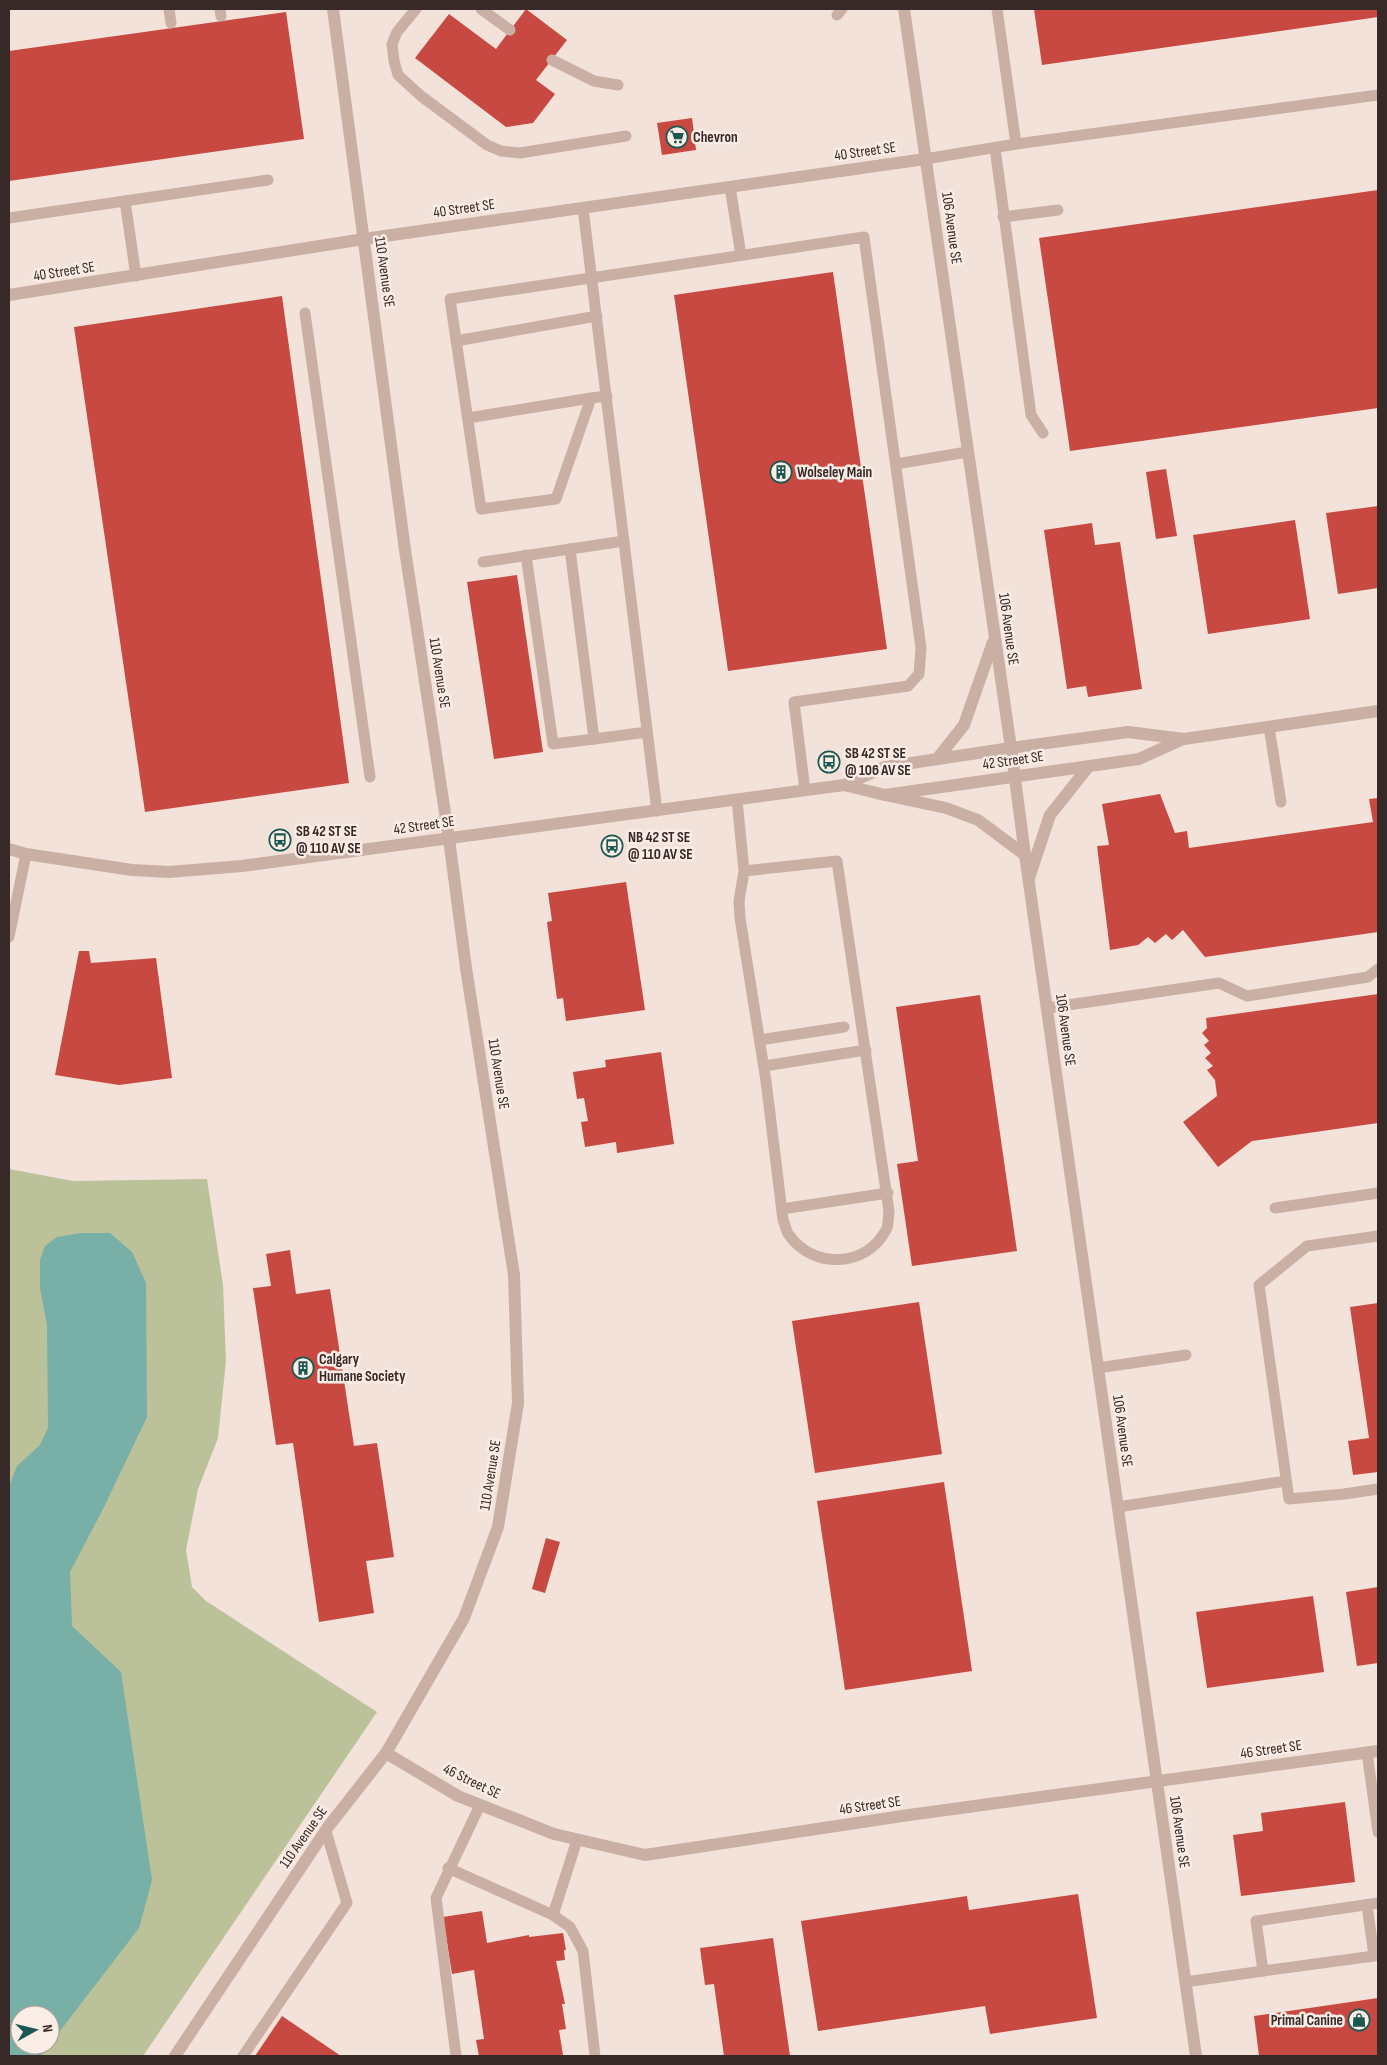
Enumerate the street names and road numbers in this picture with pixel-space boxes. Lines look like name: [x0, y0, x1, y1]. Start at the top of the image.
street label: 40 Street SE: [833, 138, 897, 165]
street label: 106 Avenue SE: [937, 191, 966, 265]
street label: 40 Street SE: [432, 195, 496, 222]
street label: 110 Avenue SE: [370, 235, 399, 309]
street label: 40 Street SE: [32, 257, 96, 286]
street label: 106 Avenue SE: [994, 592, 1023, 666]
street label: 110 Avenue SE: [425, 636, 454, 710]
street label: 42 Street SE: [981, 747, 1045, 774]
street label: 42 Street SE: [392, 812, 456, 839]
street label: 106 Avenue SE: [1051, 993, 1080, 1067]
street label: 110 Avenue SE: [484, 1037, 513, 1111]
street label: 106 Avenue SE: [1108, 1394, 1137, 1468]
street label: 110 Avenue SE: [476, 1438, 505, 1512]
street label: 46 Street SE: [1239, 1736, 1303, 1763]
street label: 46 Street SE: [440, 1759, 504, 1804]
street label: 46 Street SE: [838, 1792, 902, 1819]
street label: 106 Avenue SE: [1165, 1795, 1194, 1869]
street label: 110 Avenue SE: [275, 1803, 332, 1872]

